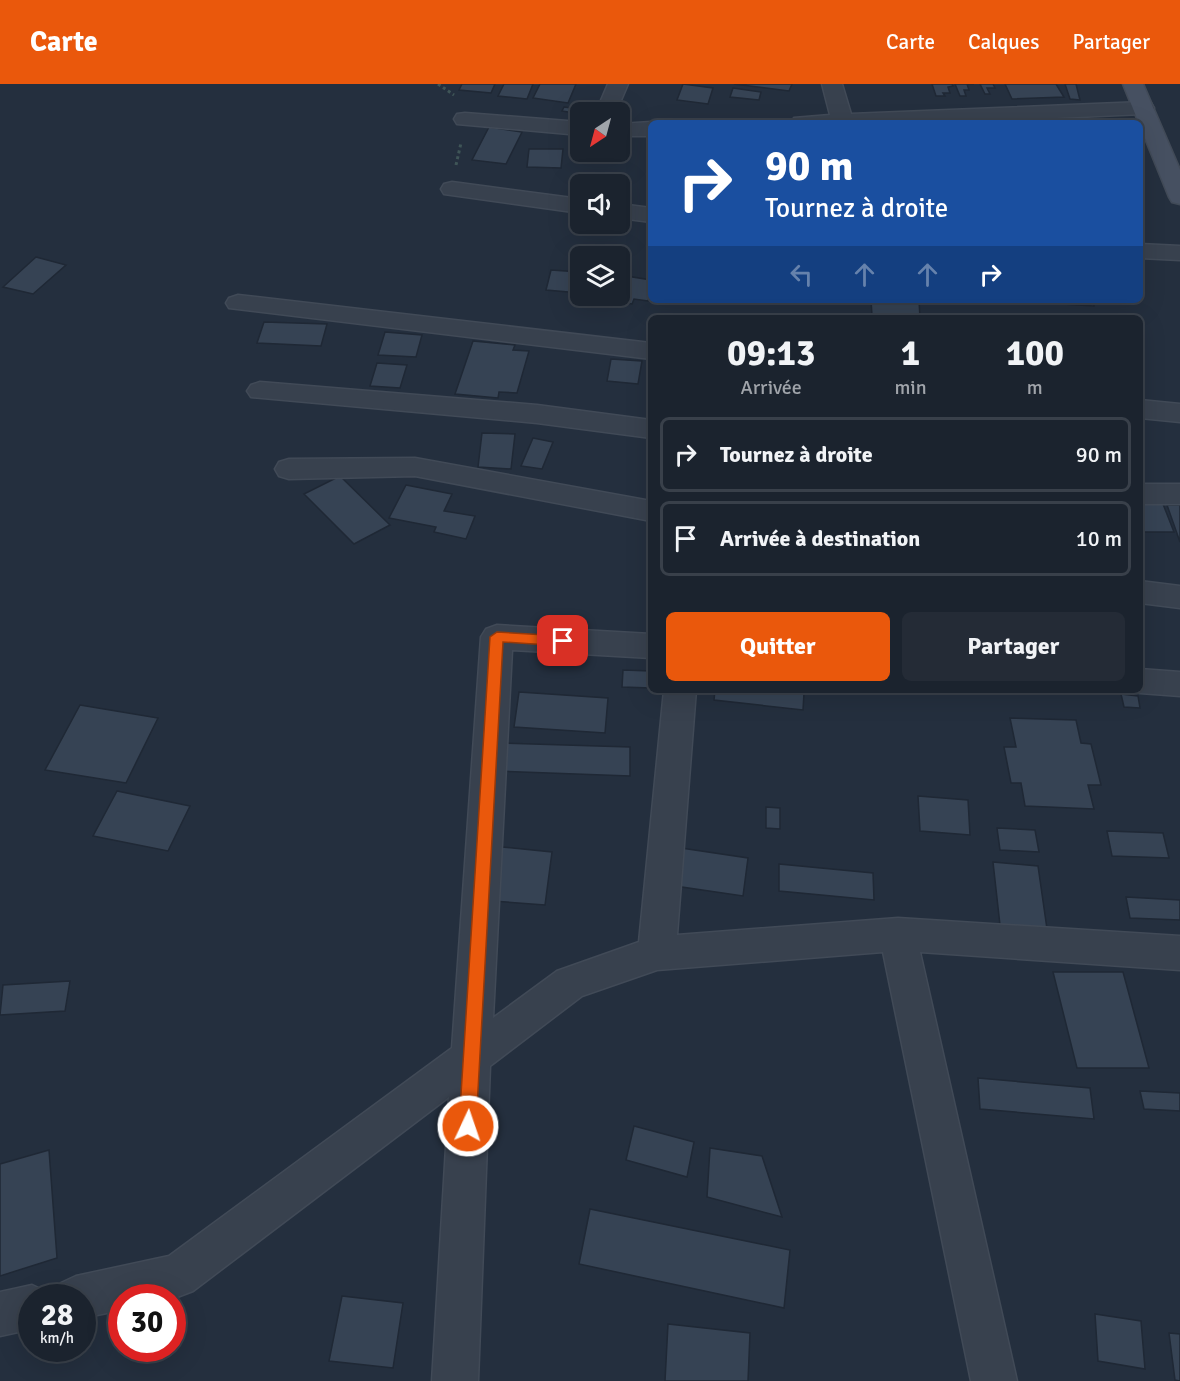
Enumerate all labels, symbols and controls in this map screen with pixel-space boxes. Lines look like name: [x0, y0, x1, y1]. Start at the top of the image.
text: Carte: [30, 25, 98, 59]
text: Carte: [886, 29, 935, 55]
text: Calques: [968, 29, 1039, 55]
text: Partager: [1072, 29, 1150, 55]
north arrow: [570, 102, 630, 162]
map controls: [570, 102, 630, 306]
text: 90 m: [765, 141, 854, 192]
icon: right: [666, 144, 744, 222]
button: sound: [570, 174, 630, 234]
text: Tournez à droite: [765, 192, 948, 225]
button: layers: [570, 246, 630, 306]
icon: left: [785, 258, 818, 291]
icon: ahead: [848, 258, 881, 291]
icon: ahead: [911, 258, 944, 291]
icon: right: [974, 258, 1007, 291]
text: 09:13: [727, 331, 815, 376]
text: 1: [901, 331, 920, 376]
text: 100: [1006, 331, 1064, 376]
text: Arrivée: [741, 375, 802, 400]
text: min: [894, 375, 927, 400]
text: m: [1027, 375, 1043, 400]
icon: right: [669, 438, 702, 471]
text: Tournez à droite: [720, 441, 873, 468]
text: 90 m: [1076, 441, 1122, 468]
icon: arrive: [669, 522, 702, 555]
text: Arrivée à destination: [720, 525, 920, 552]
text: 10 m: [1076, 525, 1122, 552]
button: Quitter: [666, 612, 890, 681]
button: Partager: [902, 612, 1125, 681]
pin: [537, 615, 588, 666]
icon: arrive: [546, 624, 579, 657]
position arrow: [436, 1094, 500, 1158]
speed limit sign: 30: [108, 1284, 186, 1362]
text: 28: [41, 1297, 73, 1334]
text: km/h: [40, 1329, 74, 1347]

